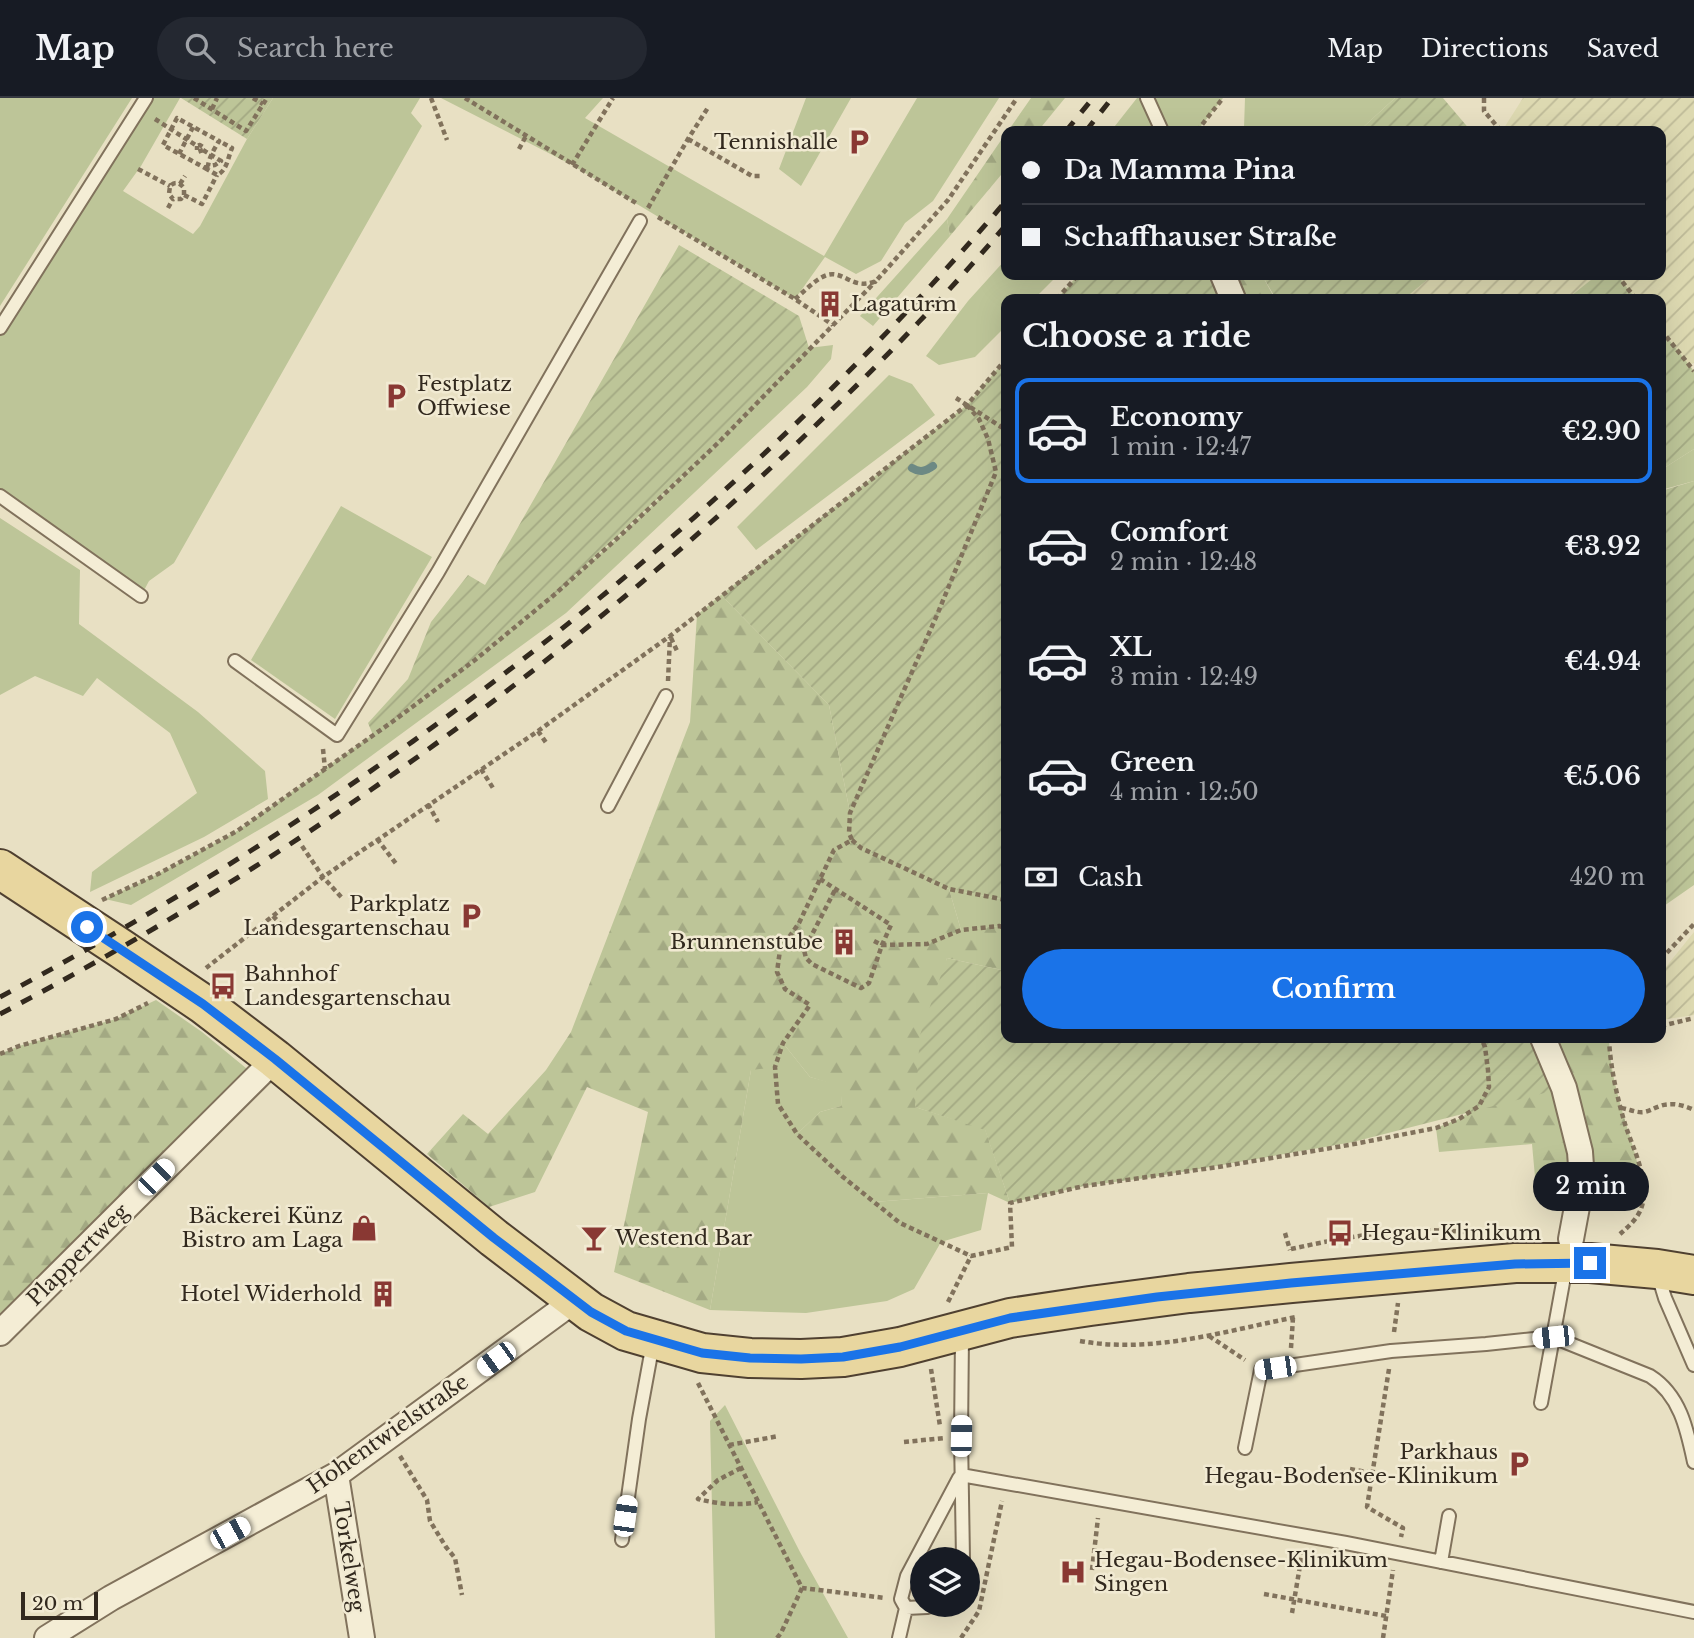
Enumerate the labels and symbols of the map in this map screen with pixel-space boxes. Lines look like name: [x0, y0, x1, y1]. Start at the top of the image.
parking icon: Tennishalle: [844, 127, 874, 157]
place label: Tennishalle: [714, 129, 838, 155]
building icon: Lagaturm: [815, 289, 845, 319]
place label: Lagaturm: [851, 291, 957, 317]
place label: Festplatz Offwiese: [417, 371, 512, 421]
parking icon: Festplatz Offwiese: [381, 381, 411, 411]
place label: Parkplatz Landesgartenschau: [243, 891, 450, 941]
parking icon: Parkplatz Landesgartenschau: [456, 901, 486, 931]
route start: [71, 911, 103, 943]
building icon: Brunnenstube: [829, 927, 859, 957]
place label: Brunnenstube: [670, 929, 823, 955]
place label: Bahnhof Landesgartenschau: [244, 961, 451, 1011]
bus stop icon: Bahnhof Landesgartenschau: [208, 971, 238, 1001]
car: [134, 1155, 179, 1199]
callout: 2 min: [1532, 1162, 1648, 1210]
street label: Plappertweg: [22, 1198, 135, 1311]
place label: Bäckerei Künz Bistro am Laga: [181, 1203, 343, 1253]
shop icon: Bäckerei Künz Bistro am Laga: [349, 1213, 379, 1243]
bus stop icon: Hegau-Klinikum: [1325, 1218, 1355, 1248]
place label: Hegau-Klinikum: [1361, 1220, 1542, 1246]
bar icon: Westend Bar: [579, 1223, 609, 1253]
place label: Westend Bar: [614, 1225, 752, 1251]
route end: [1574, 1247, 1606, 1279]
building icon: Hotel Widerhold: [368, 1279, 398, 1309]
place label: Hotel Widerhold: [180, 1281, 362, 1307]
car: [1532, 1324, 1575, 1350]
car: [473, 1338, 520, 1380]
car: [1253, 1355, 1298, 1381]
street label: Hohentwielstraße: [302, 1369, 474, 1499]
car: [951, 1415, 972, 1457]
place label: Parkhaus Hegau-Bodensee-Klinikum: [1204, 1439, 1498, 1489]
parking icon: Parkhaus Hegau-Bodensee-Klinikum: [1504, 1449, 1534, 1479]
car: [612, 1494, 639, 1538]
street label: Torkelweg: [327, 1500, 371, 1614]
car: [207, 1514, 254, 1552]
place label: Hegau-Bodensee-Klinikum Singen: [1094, 1547, 1388, 1597]
hospital icon: Hegau-Bodensee-Klinikum Singen: [1058, 1557, 1088, 1587]
scale bar: [21, 1589, 98, 1621]

